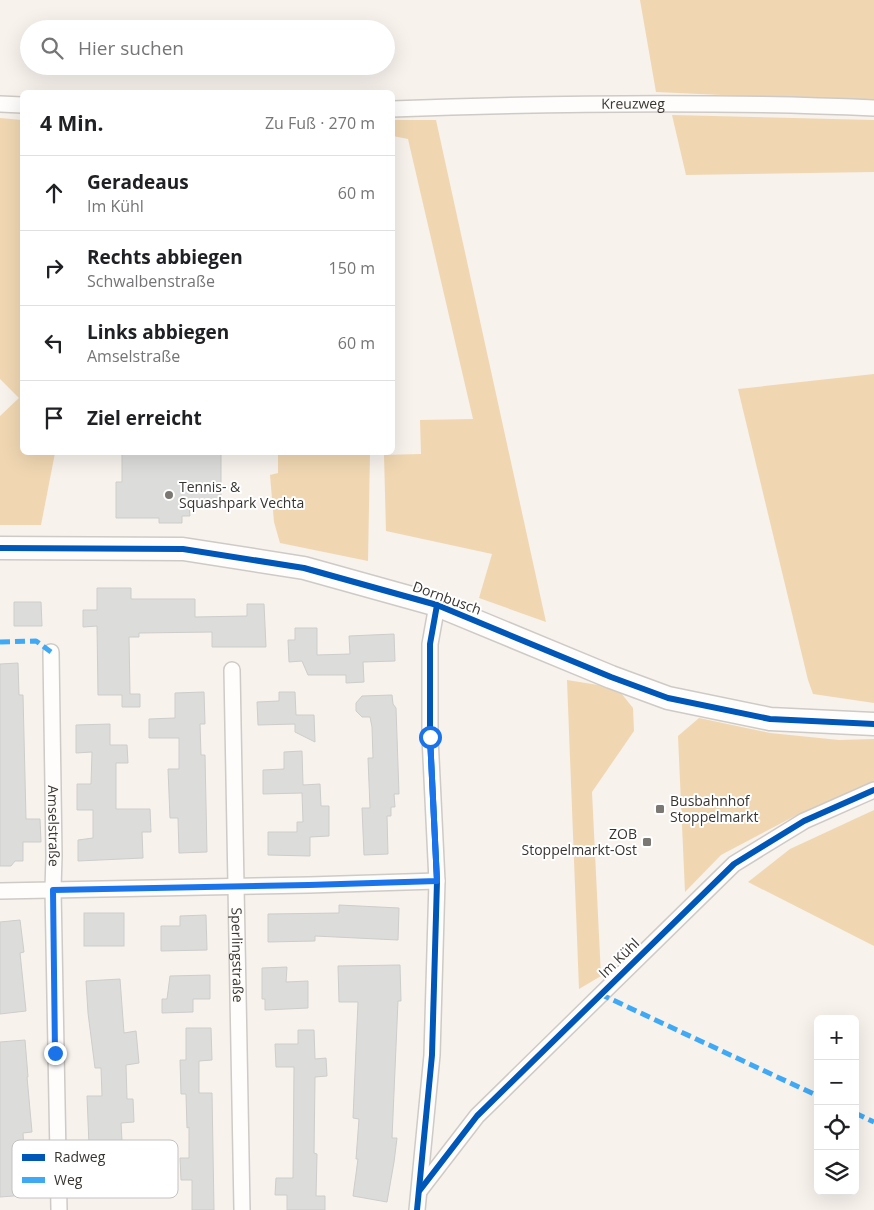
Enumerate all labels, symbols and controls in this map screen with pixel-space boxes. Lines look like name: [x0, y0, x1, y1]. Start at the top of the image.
search box: [20, 20, 395, 75]
icon: search: [38, 34, 66, 62]
text: Hier suchen: [78, 35, 184, 61]
street label: Kreuzweg: [601, 94, 665, 113]
text: 4 Min.: [40, 109, 103, 137]
text: Zu Fuß · 270 m: [265, 112, 375, 134]
text: Geradeaus: [87, 169, 189, 195]
icon: ahead: [40, 179, 68, 207]
text: 60 m: [338, 182, 375, 204]
text: Im Kühl: [87, 195, 144, 217]
text: Rechts abbiegen: [87, 244, 243, 270]
icon: right: [40, 254, 68, 282]
text: 150 m: [329, 257, 375, 279]
text: Schwalbenstraße: [87, 270, 215, 292]
text: Links abbiegen: [87, 319, 229, 345]
icon: left: [40, 329, 68, 357]
text: 60 m: [338, 332, 375, 354]
text: Amselstraße: [87, 345, 180, 367]
icon: arrive: [40, 404, 68, 432]
text: Ziel erreicht: [87, 405, 202, 431]
place label: Tennis- & Squashpark Vechta: [179, 477, 304, 512]
marker: Tennis- & Squashpark Vechta: [163, 489, 175, 501]
street label: Dornbusch: [410, 576, 484, 619]
route start: [419, 726, 442, 749]
street label: Amselstraße: [44, 785, 64, 867]
place label: Busbahnhof Stoppelmarkt: [670, 791, 758, 826]
marker: Busbahnhof Stoppelmarkt: [654, 803, 666, 815]
place label: ZOB Stoppelmarkt-Ost: [522, 824, 637, 859]
marker: ZOB Stoppelmarkt-Ost: [641, 836, 653, 848]
street label: Sperlingstraße: [227, 907, 248, 1003]
street label: Im Kühl: [594, 934, 643, 982]
map controls: [814, 1015, 859, 1195]
button: +: [814, 1015, 859, 1060]
route end: [44, 1042, 67, 1065]
button: −: [814, 1060, 859, 1105]
button: locate: [814, 1105, 859, 1150]
legend: [12, 1140, 178, 1198]
text: Radweg: [54, 1147, 106, 1166]
button: layers: [814, 1150, 859, 1195]
text: Weg: [54, 1170, 83, 1189]

